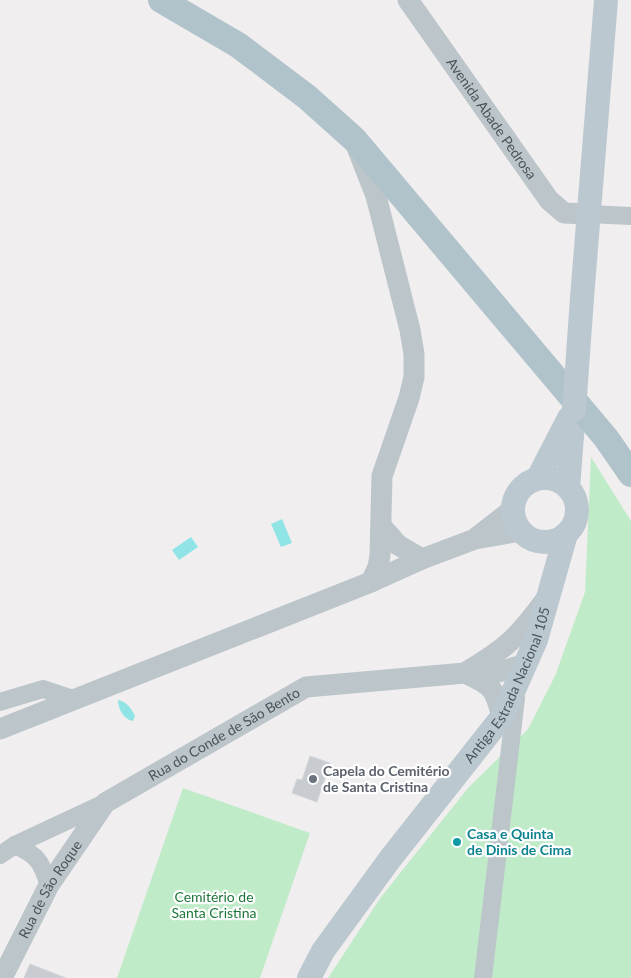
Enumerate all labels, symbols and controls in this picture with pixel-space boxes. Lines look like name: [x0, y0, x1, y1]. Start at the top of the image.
street label: Avenida Abade Pedrosa: [443, 54, 541, 182]
street label: Antiga Estrada Nacional 105: [460, 605, 553, 766]
street label: Rua do Conde de São Bento: [145, 683, 303, 784]
place label: Capela do Cemitério de Santa Cristina: [323, 762, 450, 795]
marker: Capela do Cemitério de Santa Cristina: [307, 773, 319, 785]
place label: Casa e Quinta de Dinis de Cima: [467, 825, 571, 858]
marker: Casa e Quinta de Dinis de Cima: [451, 836, 463, 848]
street label: Rua de São Roque: [14, 837, 85, 941]
park label: Cemitério de Santa Cristina: [172, 888, 257, 921]

